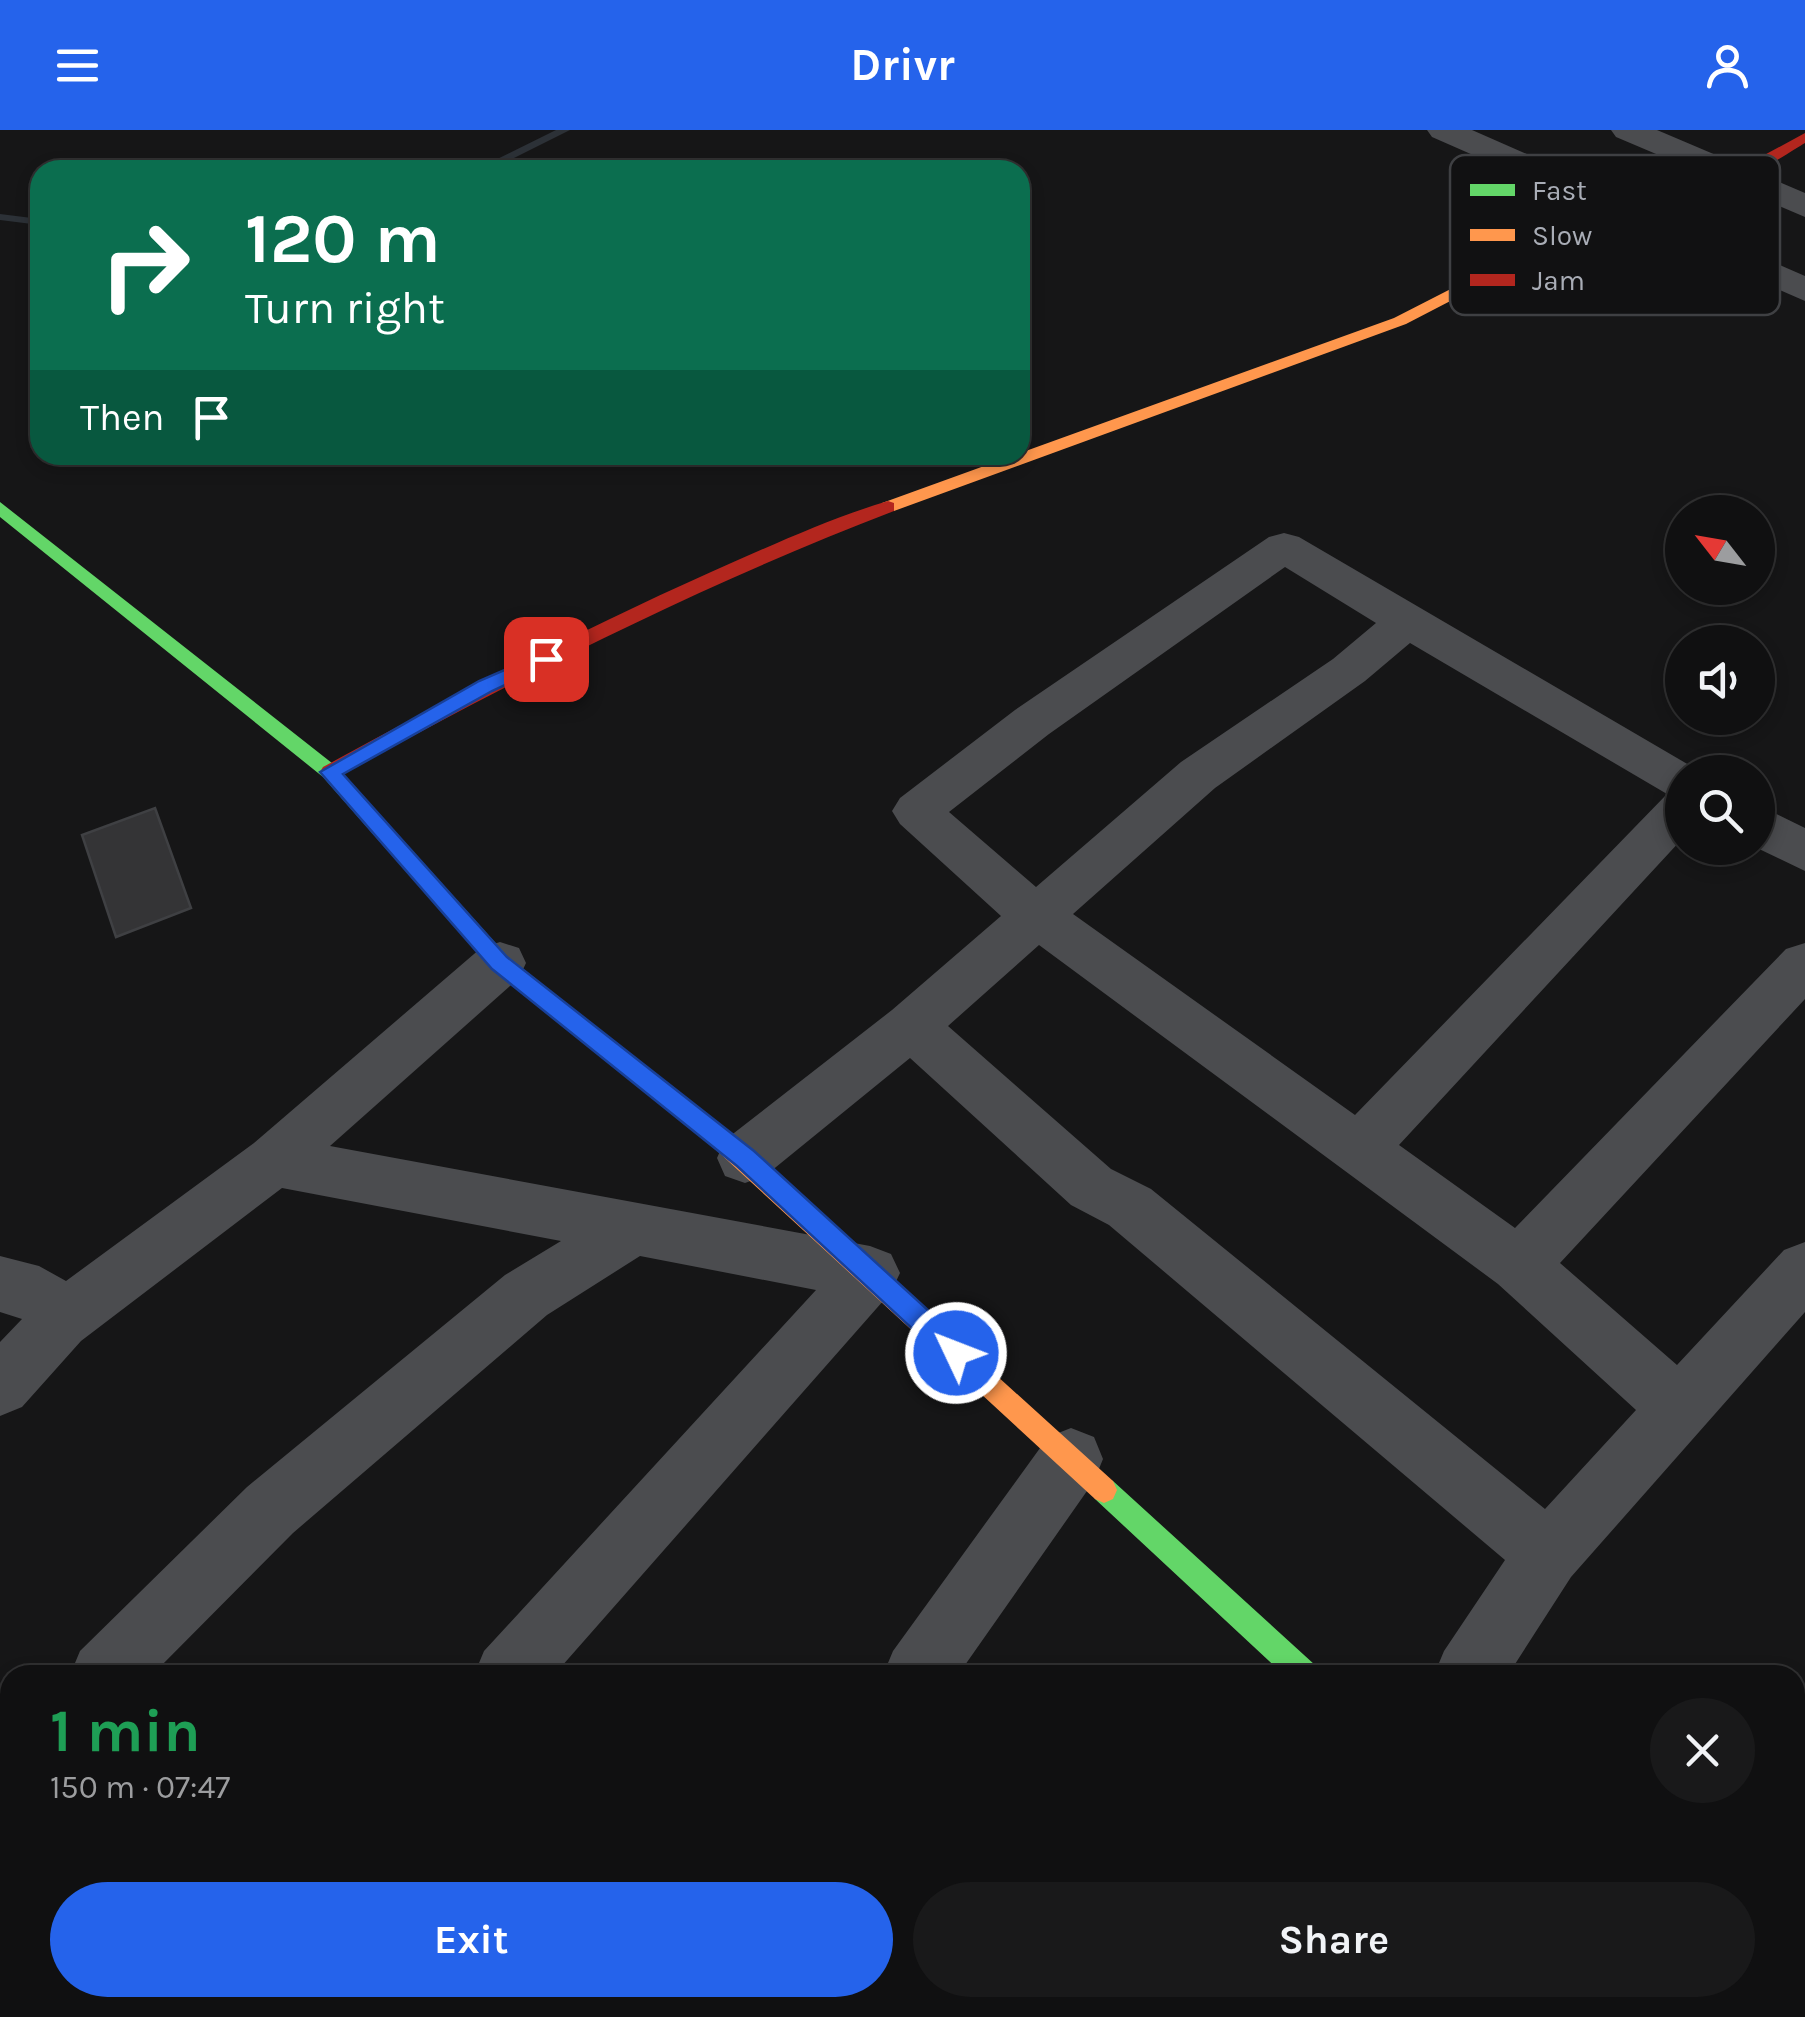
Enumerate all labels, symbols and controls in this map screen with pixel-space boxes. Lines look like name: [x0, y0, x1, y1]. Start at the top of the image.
icon: menu: [50, 38, 105, 93]
icon: person: [1700, 38, 1755, 93]
text: Drivr: [850, 39, 955, 91]
legend: [1450, 155, 1780, 315]
text: Fast: [1532, 174, 1587, 207]
text: 120 m: [245, 198, 441, 280]
icon: right: [80, 200, 210, 330]
text: Slow: [1532, 219, 1592, 252]
text: Jam: [1532, 264, 1585, 297]
text: Turn right: [245, 282, 445, 334]
icon: arrive: [184, 390, 239, 445]
text: Then: [80, 395, 164, 440]
north arrow: [1665, 495, 1775, 605]
map controls: [1665, 495, 1775, 865]
pin: [504, 617, 589, 702]
button: sound: [1665, 625, 1775, 735]
icon: arrive: [519, 632, 574, 687]
button: search: [1665, 755, 1775, 865]
position arrow: [904, 1301, 1008, 1405]
text: 1 min: [50, 1696, 201, 1766]
button: close: [1650, 1698, 1755, 1803]
text: 150 m · 07:47: [50, 1769, 230, 1806]
button: Exit: [50, 1882, 893, 1997]
button: Share: [913, 1882, 1755, 1997]

